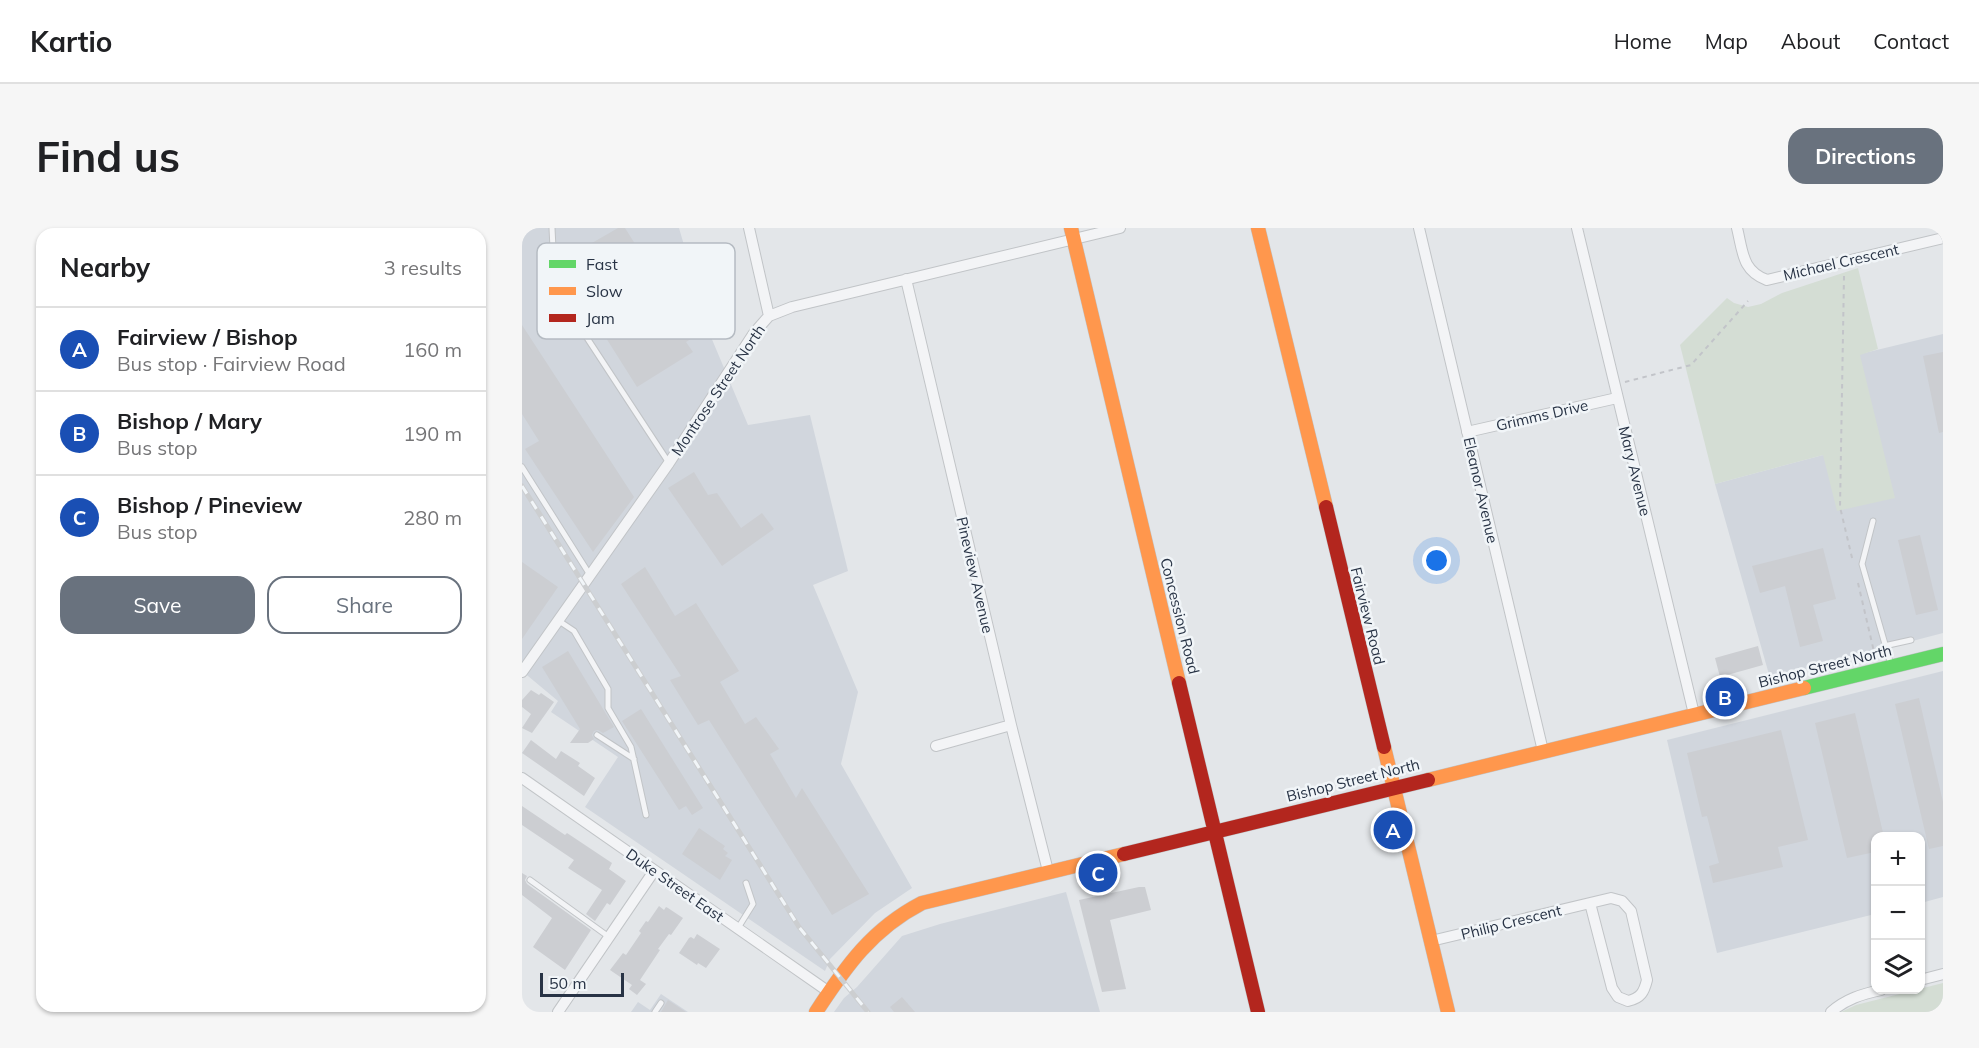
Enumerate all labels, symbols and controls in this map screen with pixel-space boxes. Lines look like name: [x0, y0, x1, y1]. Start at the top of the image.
text: Kartio: [30, 24, 112, 59]
text: Home: [1614, 28, 1672, 54]
text: Map: [1705, 28, 1748, 54]
text: About: [1781, 28, 1840, 54]
text: Contact: [1873, 28, 1949, 54]
button: Directions: [1788, 128, 1943, 184]
text: Find us: [36, 130, 180, 183]
street label: Michael Crescent: [1781, 239, 1901, 285]
legend: [537, 243, 735, 339]
text: Nearby: [60, 251, 150, 284]
text: Fast: [586, 254, 618, 274]
text: 3 results: [384, 255, 462, 280]
text: Slow: [586, 281, 623, 301]
text: Jam: [586, 308, 615, 328]
street label: Montrose Street North: [667, 321, 769, 459]
text: Fairview / Bishop: [117, 323, 298, 351]
text: A: [72, 337, 87, 362]
text: 160 m: [403, 337, 462, 362]
text: Bus stop · Fairview Road: [117, 351, 346, 376]
street label: Grimms Drive: [1494, 395, 1590, 435]
text: Bishop / Mary: [117, 407, 262, 435]
text: B: [73, 421, 86, 446]
text: 190 m: [403, 421, 462, 446]
street label: Mary Avenue: [1615, 424, 1655, 518]
text: Bus stop: [117, 435, 197, 460]
street label: Eleanor Avenue: [1460, 435, 1502, 545]
text: Bishop / Pineview: [117, 491, 302, 519]
text: C: [73, 505, 86, 530]
text: 280 m: [403, 505, 462, 530]
street label: Pineview Avenue: [952, 515, 998, 635]
text: Bus stop: [117, 519, 197, 544]
your location: [1422, 546, 1451, 575]
street label: Concession Road: [1156, 556, 1204, 676]
street label: Fairview Road: [1347, 565, 1389, 667]
button: Save: [60, 576, 255, 634]
button: Share: [267, 576, 462, 634]
street label: Bishop Street North: [1756, 640, 1894, 692]
pin: B: [1706, 674, 1744, 720]
street label: Bishop Street North: [1284, 754, 1422, 806]
pin: A: [1374, 808, 1412, 852]
map controls: [1871, 832, 1925, 994]
button: +: [1871, 832, 1925, 886]
street label: Duke Street East: [622, 844, 728, 926]
pin: C: [1078, 850, 1118, 896]
button: −: [1871, 886, 1925, 940]
street label: Philip Crescent: [1459, 900, 1563, 944]
button: layers: [1871, 940, 1925, 994]
scale bar: [540, 970, 624, 998]
text: 50 m: [549, 973, 586, 993]

